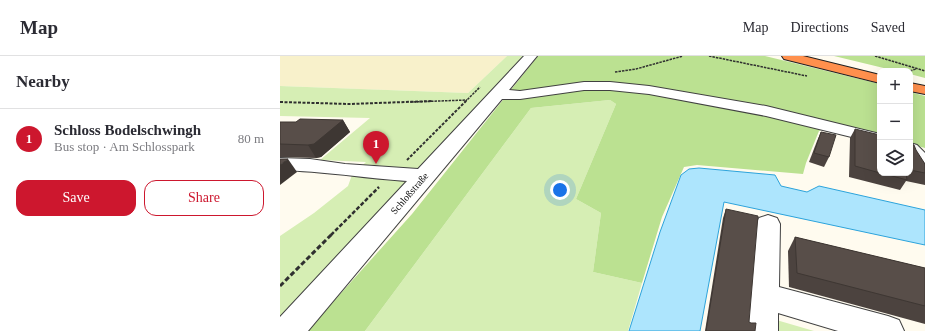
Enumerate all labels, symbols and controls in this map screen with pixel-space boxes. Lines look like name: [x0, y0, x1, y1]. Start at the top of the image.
text: Map: [20, 17, 58, 38]
text: Map: [743, 20, 768, 35]
text: Directions: [790, 20, 849, 35]
text: Saved: [871, 20, 905, 35]
map controls: [877, 68, 913, 176]
button: +: [877, 68, 913, 104]
text: Nearby: [16, 72, 70, 91]
button: −: [877, 104, 913, 140]
text: Schloss Bodelschwingh: [54, 122, 201, 138]
text: 1: [26, 131, 32, 146]
text: 80 m: [238, 131, 264, 146]
pin: 1: [363, 131, 389, 164]
text: Bus stop · Am Schlosspark: [54, 139, 195, 154]
button: layers: [877, 140, 913, 176]
street label: Schloßstraße: [388, 170, 431, 216]
button: Save: [16, 180, 136, 216]
button: Share: [144, 180, 264, 216]
your location: [550, 180, 570, 200]

